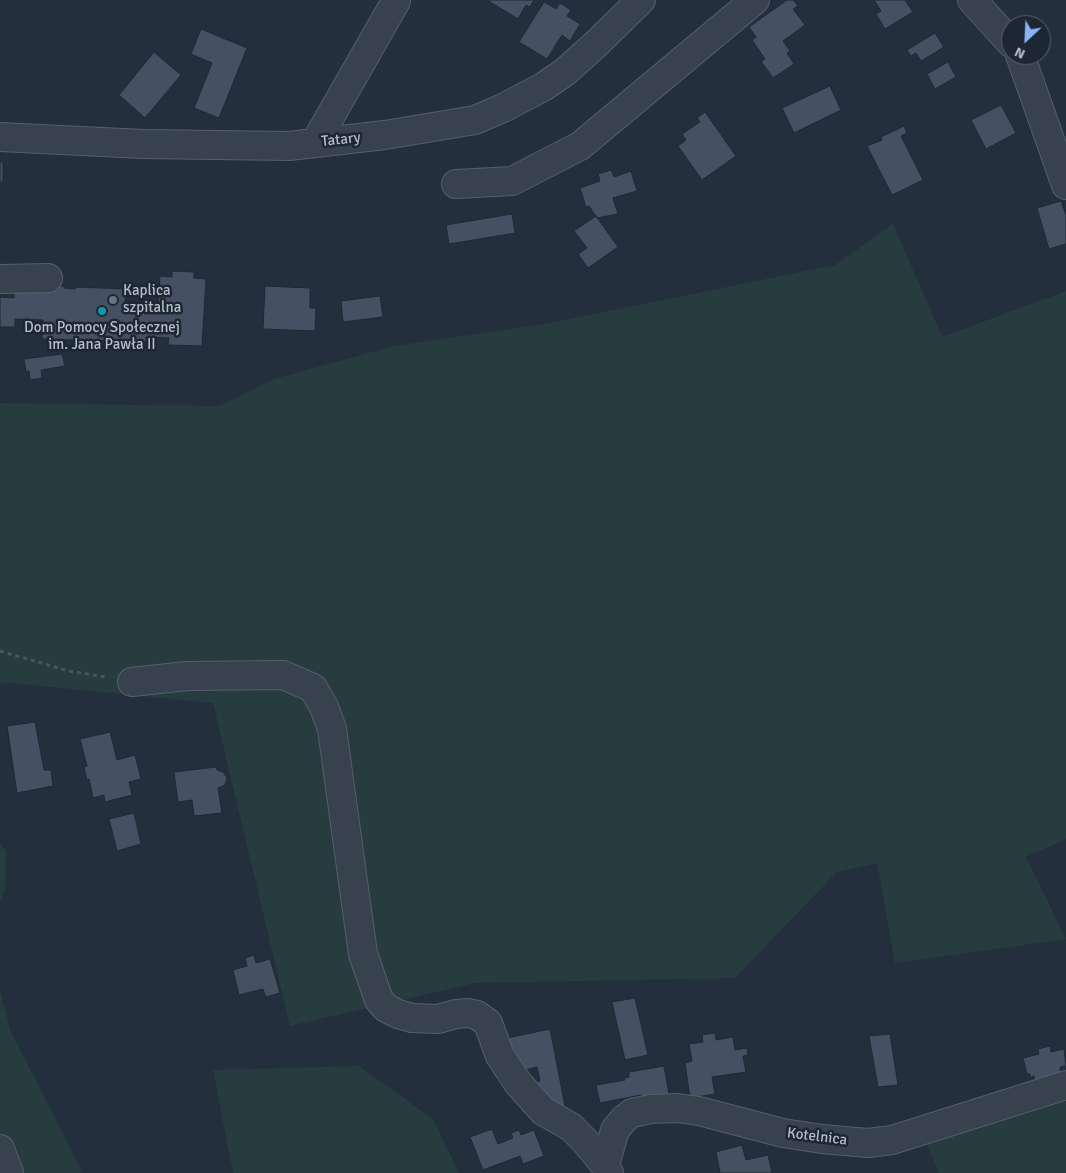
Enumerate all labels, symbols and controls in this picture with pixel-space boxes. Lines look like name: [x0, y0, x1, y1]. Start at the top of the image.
north arrow: [1001, 15, 1051, 65]
text: N: [1012, 43, 1028, 63]
street label: Tatary: [320, 129, 362, 151]
place label: Kaplica szpitalna: [123, 282, 181, 317]
marker: Kaplica szpitalna: [107, 294, 119, 306]
marker: Dom Pomocy Społecznej im. Jana Pawła II: [96, 305, 108, 317]
place label: Dom Pomocy Społecznej im. Jana Pawła II: [24, 319, 180, 354]
street label: Kotelnica: [786, 1124, 848, 1150]

